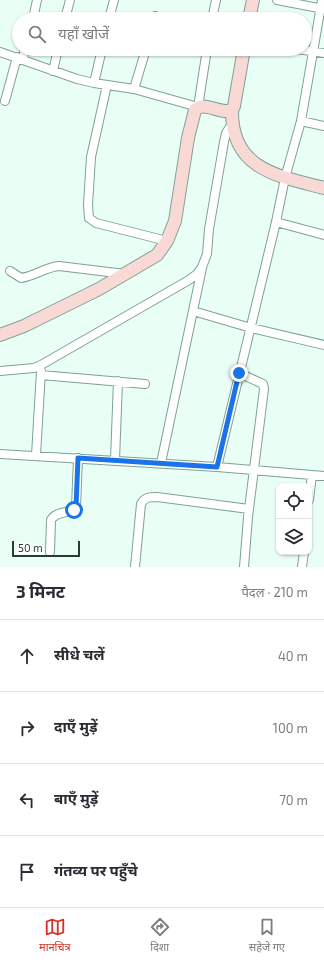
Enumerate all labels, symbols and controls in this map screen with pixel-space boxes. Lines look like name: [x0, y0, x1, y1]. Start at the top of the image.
search box: [12, 12, 312, 56]
icon: search: [26, 23, 48, 45]
text: यहाँ खोजें: [58, 24, 109, 42]
route end: [230, 364, 248, 382]
map controls: [276, 483, 312, 555]
button: locate: [276, 483, 312, 519]
route start: [65, 501, 83, 519]
button: layers: [276, 519, 312, 555]
scale bar: [12, 539, 80, 558]
text: 50 m: [18, 541, 43, 554]
text: 3 मिनट: [16, 581, 65, 601]
text: पैदल · 210 m: [241, 584, 308, 600]
icon: ahead: [16, 645, 38, 667]
text: सीधे चलें: [54, 645, 105, 663]
text: 40 m: [278, 648, 308, 664]
icon: right: [16, 717, 38, 739]
text: दाएँ मुड़ें: [54, 717, 98, 735]
text: 100 m: [273, 720, 308, 736]
icon: left: [16, 789, 38, 811]
text: बाएँ मुड़ें: [54, 789, 98, 807]
text: 70 m: [279, 792, 308, 808]
icon: arrive: [16, 861, 38, 883]
text: गंतव्य पर पहुँचे: [54, 861, 138, 879]
tab: मानचित्र: [39, 916, 71, 955]
tab: दिशा: [149, 916, 171, 955]
tab: सहेजे गए: [249, 916, 285, 955]

